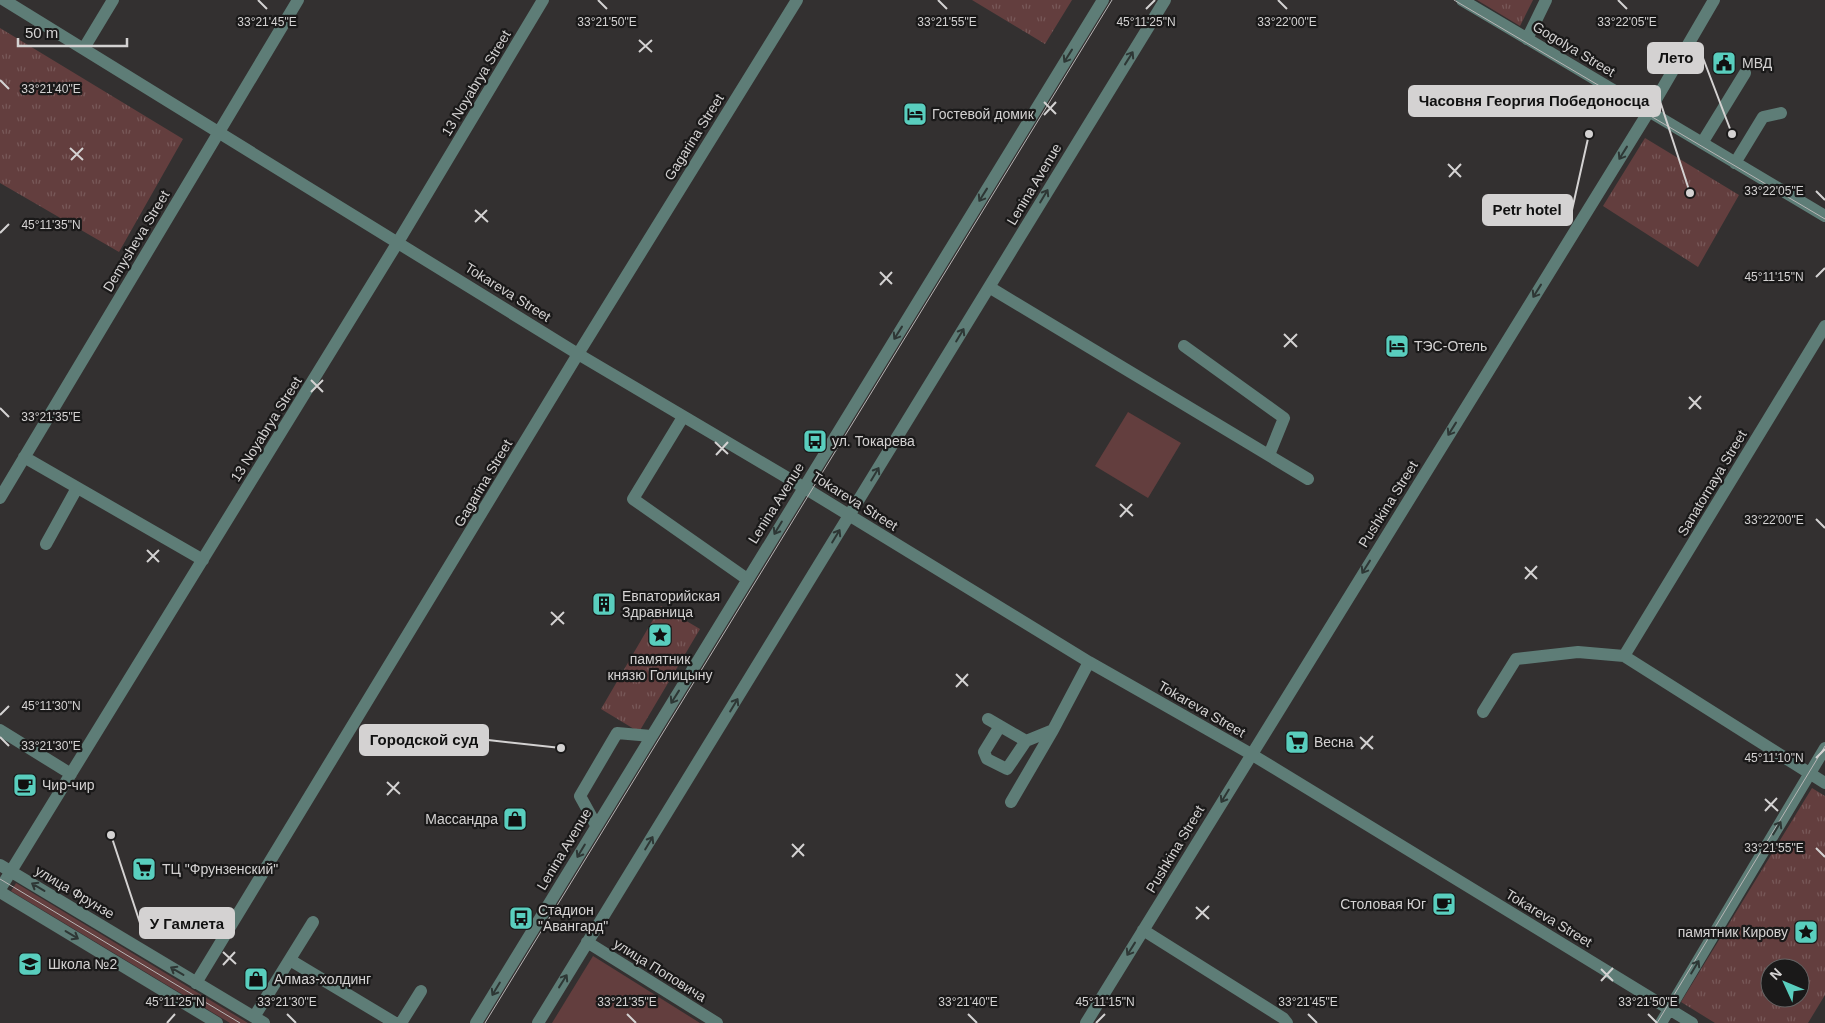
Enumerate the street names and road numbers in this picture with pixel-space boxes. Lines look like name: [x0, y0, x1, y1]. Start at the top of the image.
street label: Gogolya Street: [1530, 18, 1618, 80]
street label: 13 Noyabrya Street: [438, 27, 514, 139]
street label: Gagarina Street: [661, 91, 727, 183]
street label: Lenina Avenue: [1003, 140, 1065, 228]
street label: Demysheva Street: [99, 187, 173, 294]
street label: Tokareva Street: [462, 259, 554, 325]
street label: 13 Noyabrya Street: [227, 374, 305, 484]
street label: Sanatornaya Street: [1674, 427, 1750, 539]
street label: Gagarina Street: [451, 436, 515, 529]
street label: Pushkina Street: [1355, 458, 1421, 550]
street label: Lenina Avenue: [745, 459, 807, 546]
street label: Tokareva Street: [809, 468, 901, 534]
street label: Tokareva Street: [1156, 678, 1249, 740]
street label: Pushkina Street: [1143, 802, 1207, 895]
street label: Lenina Avenue: [533, 805, 595, 893]
street label: улица Фрунзе: [33, 862, 118, 922]
street label: Tokareva Street: [1503, 886, 1595, 950]
street label: улица Поповича: [611, 935, 709, 1005]

